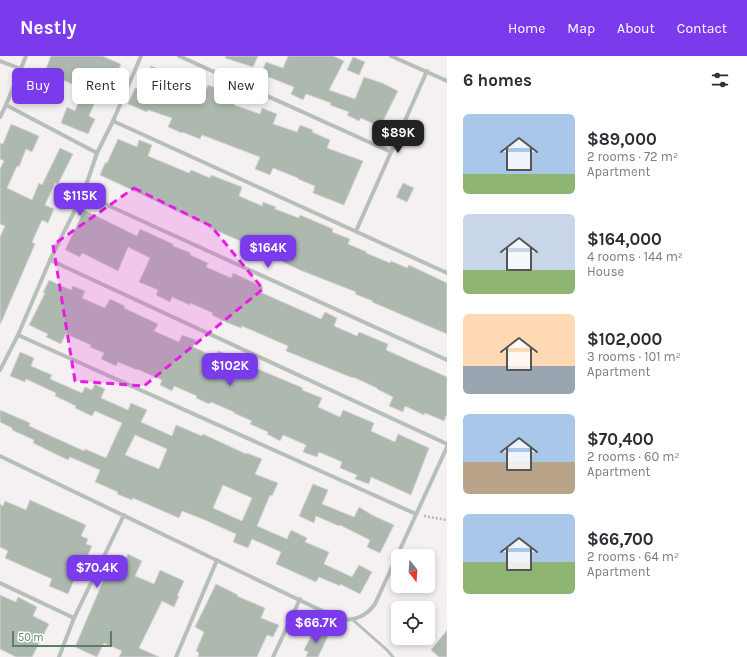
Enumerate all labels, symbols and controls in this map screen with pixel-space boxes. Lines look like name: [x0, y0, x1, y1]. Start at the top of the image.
text: Nestly: [20, 17, 77, 39]
text: Home: [508, 20, 545, 37]
text: Map: [567, 20, 595, 37]
text: About: [617, 20, 655, 37]
text: Contact: [677, 20, 727, 37]
chip: Buy: [12, 68, 64, 104]
chip: Rent: [72, 68, 129, 104]
chip: Filters: [137, 68, 206, 104]
chip: New: [214, 68, 268, 104]
icon: filters: [709, 69, 731, 91]
text: 6 homes: [463, 70, 532, 90]
pin: $89K: [374, 120, 422, 154]
text: $89K: [381, 125, 415, 140]
text: $89,000: [587, 129, 657, 149]
icon: home: [495, 130, 543, 178]
text: 2 rooms · 72 m²: [587, 149, 678, 164]
text: Apartment: [587, 164, 650, 179]
pin: $115K: [52, 183, 108, 217]
text: $115K: [63, 188, 97, 203]
text: $164,000: [587, 229, 662, 249]
icon: home: [495, 230, 543, 278]
pin: $164K: [240, 235, 296, 269]
text: $164K: [249, 240, 287, 255]
text: 4 rooms · 144 m²: [587, 249, 683, 264]
text: House: [587, 264, 624, 279]
text: $102,000: [587, 329, 662, 349]
icon: home: [495, 330, 543, 378]
text: 3 rooms · 101 m²: [587, 349, 681, 364]
pin: $102K: [202, 353, 258, 387]
text: $102K: [211, 358, 249, 373]
text: Apartment: [587, 364, 650, 379]
text: $70,400: [587, 429, 654, 449]
icon: home: [495, 430, 543, 478]
text: 2 rooms · 60 m²: [587, 449, 680, 464]
text: Apartment: [587, 464, 650, 479]
text: $66,700: [587, 529, 654, 549]
icon: home: [495, 530, 543, 578]
north arrow: [391, 549, 435, 593]
map controls: [391, 549, 435, 645]
text: 2 rooms · 64 m²: [587, 549, 679, 564]
pin: $70.4K: [64, 555, 130, 589]
text: $70.4K: [76, 560, 118, 575]
text: Apartment: [587, 564, 650, 579]
button: locate: [391, 601, 435, 645]
pin: $66.7K: [283, 610, 349, 644]
text: $66.7K: [295, 615, 337, 630]
scale bar: [12, 629, 112, 648]
text: 50 m: [18, 631, 44, 644]

